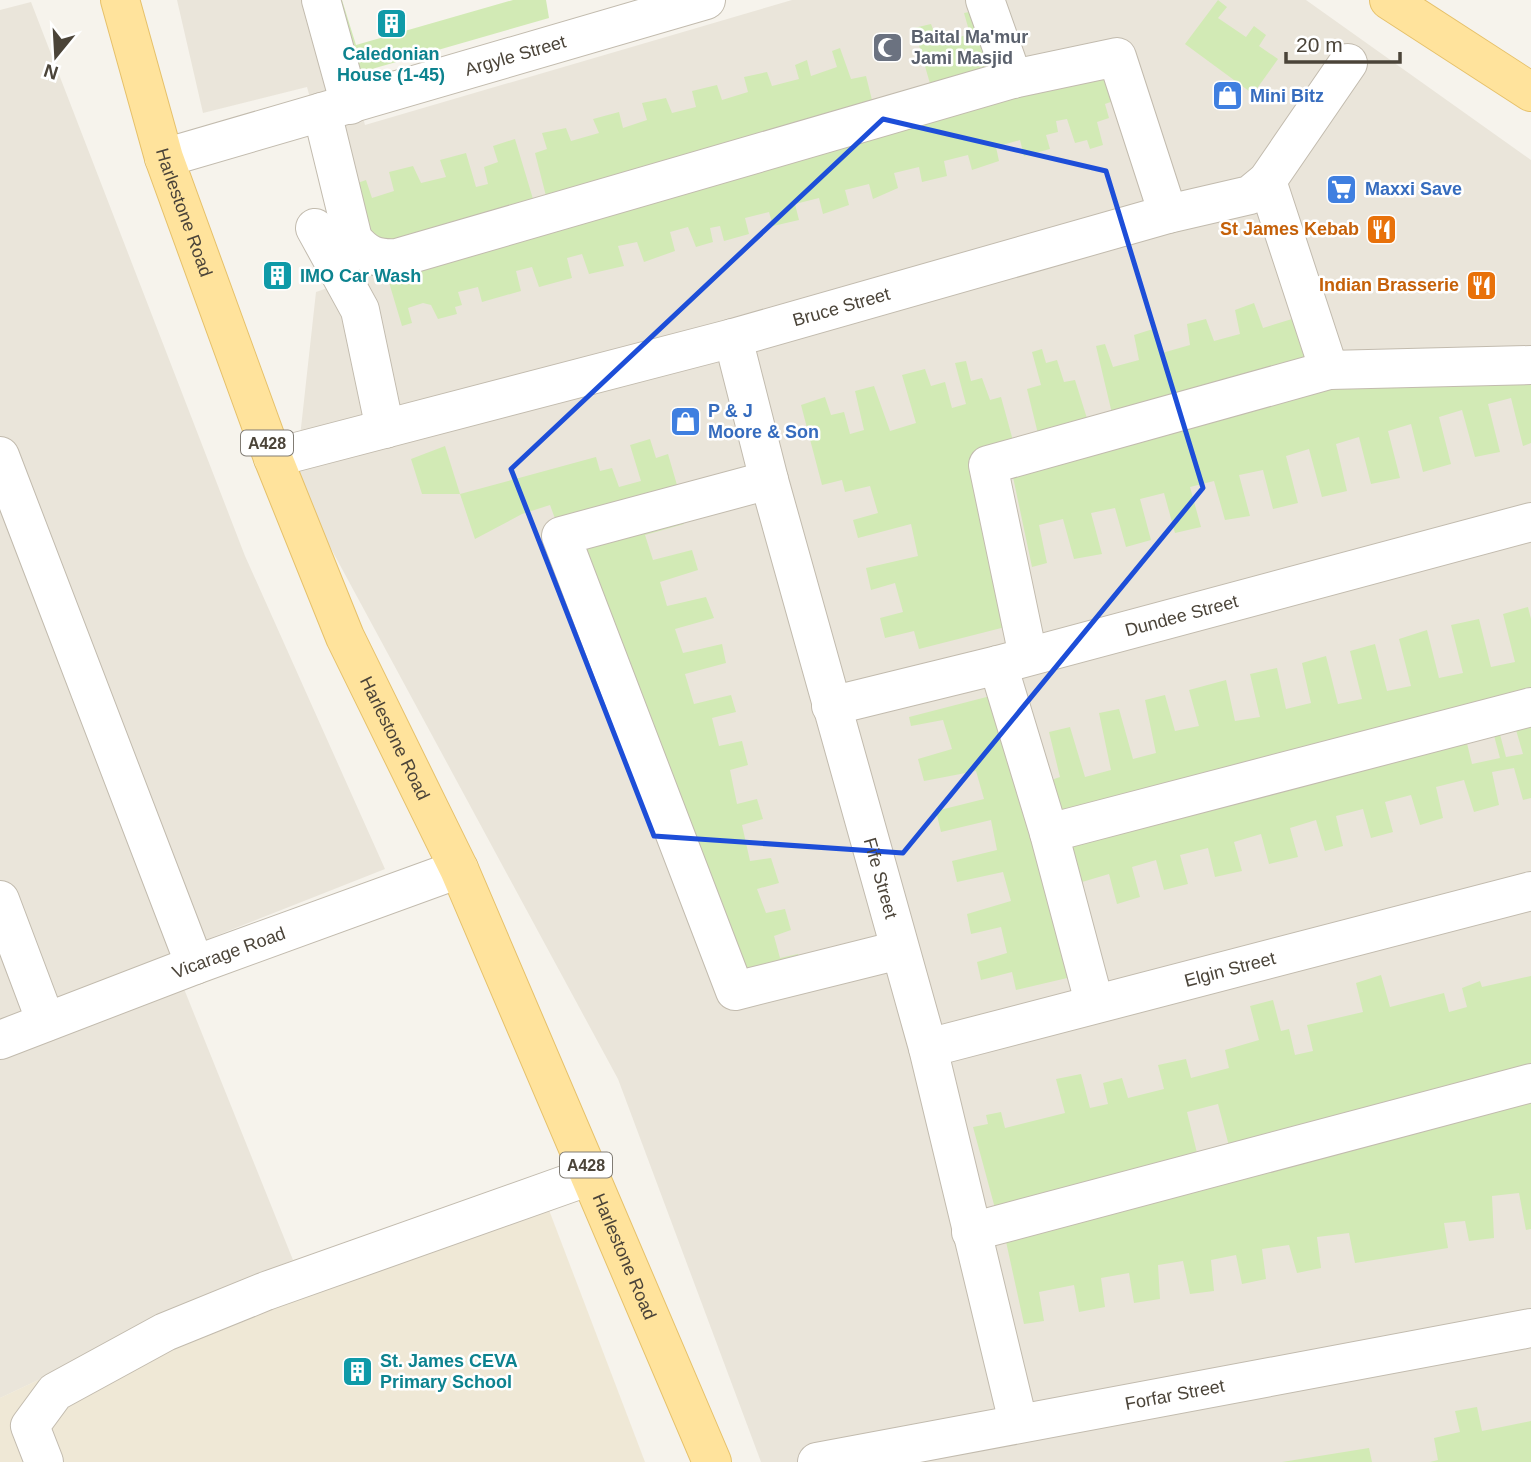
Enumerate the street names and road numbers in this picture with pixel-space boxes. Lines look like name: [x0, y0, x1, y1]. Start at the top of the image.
street label: Argyle Street: [463, 31, 568, 80]
street label: Harlestone Road: [152, 146, 216, 279]
street label: Bruce Street: [790, 284, 892, 330]
road number: A428: [241, 430, 293, 456]
street label: Dundee Street: [1123, 591, 1240, 640]
street label: Harlestone Road: [356, 673, 434, 803]
street label: Fife Street: [860, 835, 901, 921]
street label: Vicarage Road: [170, 923, 288, 983]
street label: Elgin Street: [1182, 948, 1278, 991]
road number: A428: [560, 1152, 612, 1177]
street label: Harlestone Road: [589, 1190, 660, 1323]
street label: Forfar Street: [1123, 1376, 1226, 1414]

